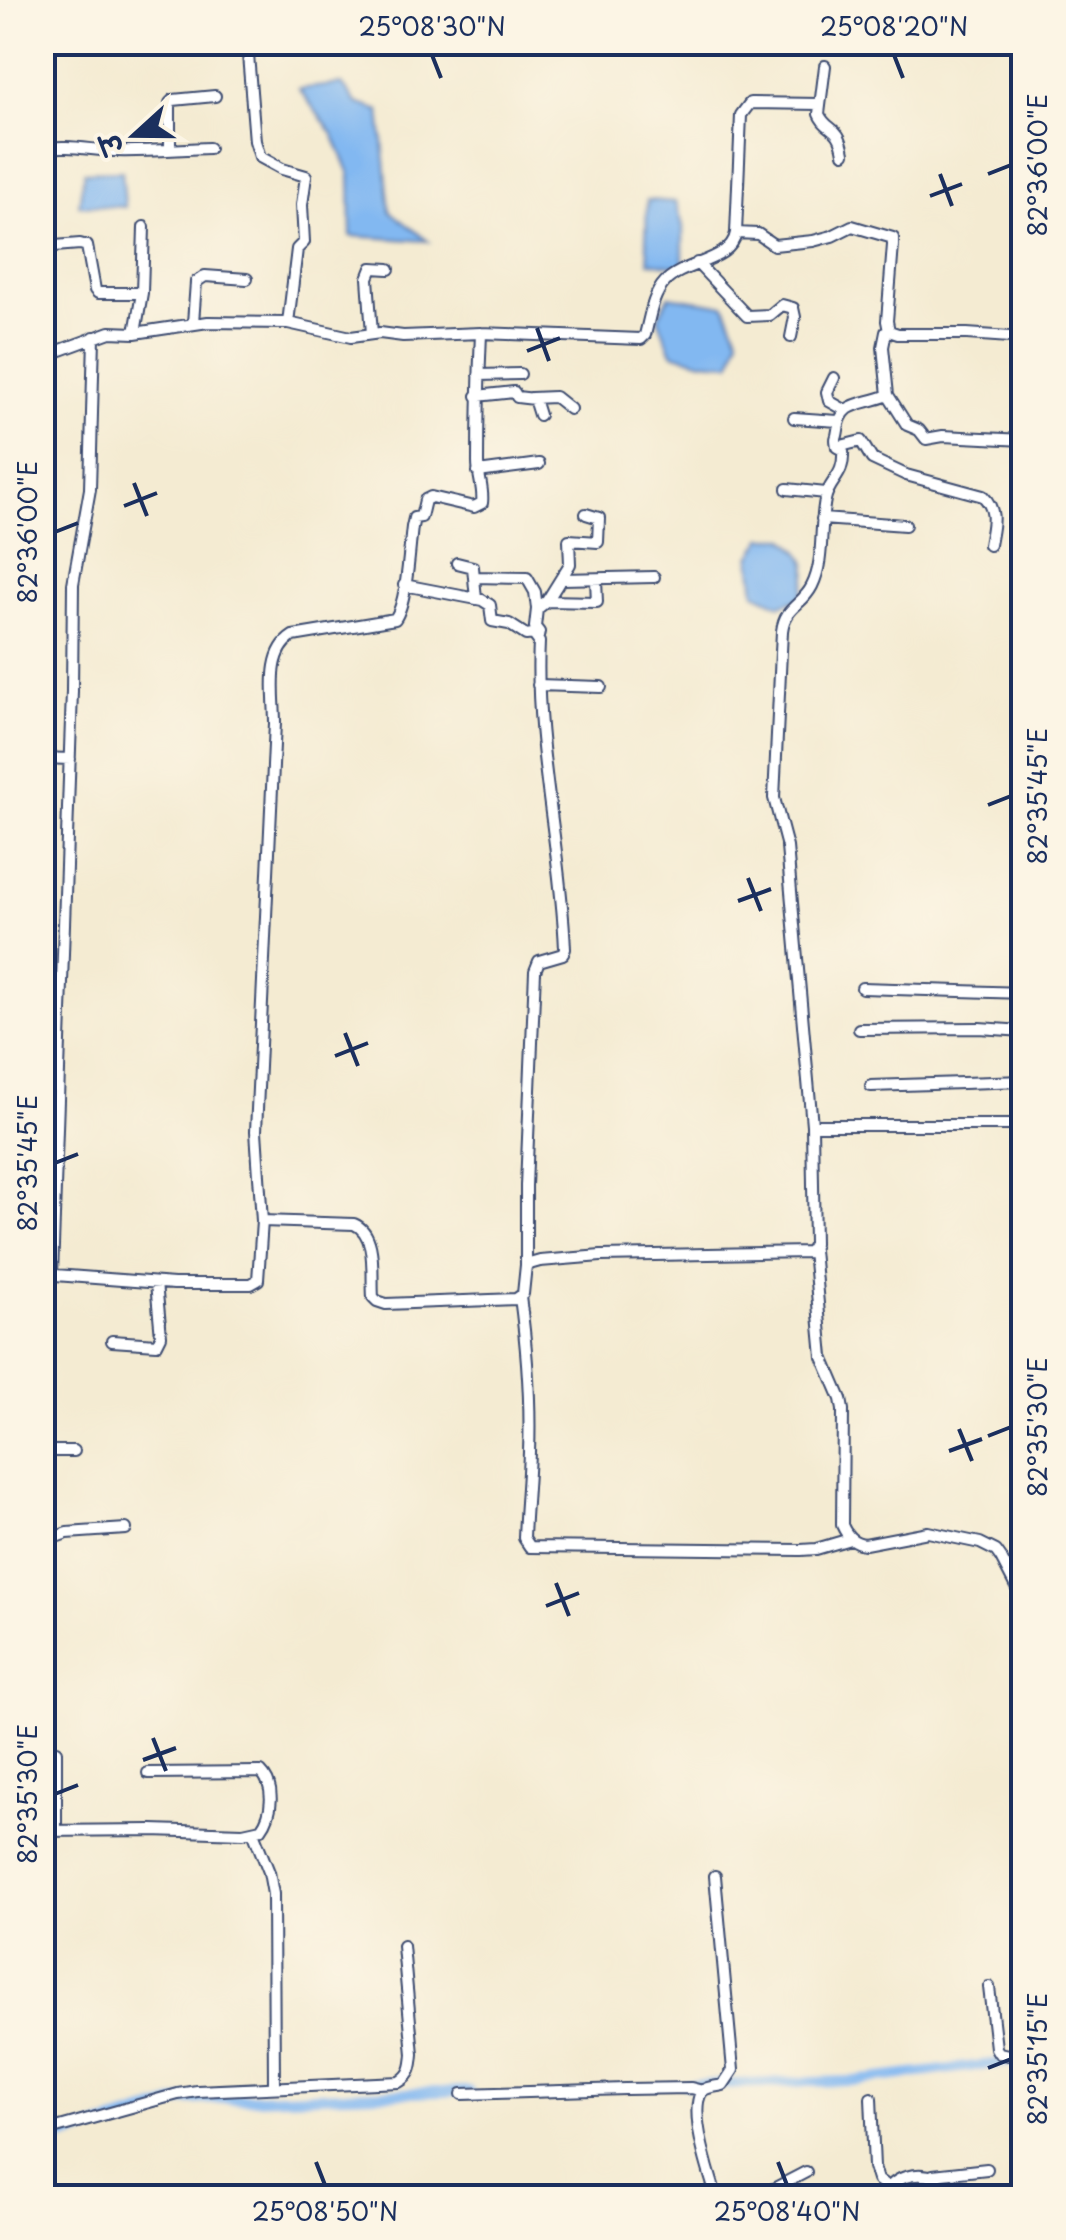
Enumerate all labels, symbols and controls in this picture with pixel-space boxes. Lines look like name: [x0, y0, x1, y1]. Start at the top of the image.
text: 25°08'30"N: [358, 7, 506, 45]
text: 25°08'20"N: [820, 7, 968, 45]
north arrow: [85, 85, 185, 185]
text: 82°36'00"E: [1018, 93, 1056, 237]
text: उ: [86, 126, 135, 164]
text: 82°36'00"E: [8, 460, 46, 604]
text: 82°35'45"E: [1018, 728, 1056, 864]
text: 82°35'45"E: [8, 1095, 46, 1231]
text: 82°35'30"E: [1018, 1357, 1056, 1497]
text: 82°35'30"E: [8, 1724, 46, 1864]
text: 82°35'15"E: [1018, 1993, 1056, 2125]
text: 25°08'50"N: [252, 2192, 398, 2230]
text: 25°08'40"N: [713, 2192, 861, 2230]

